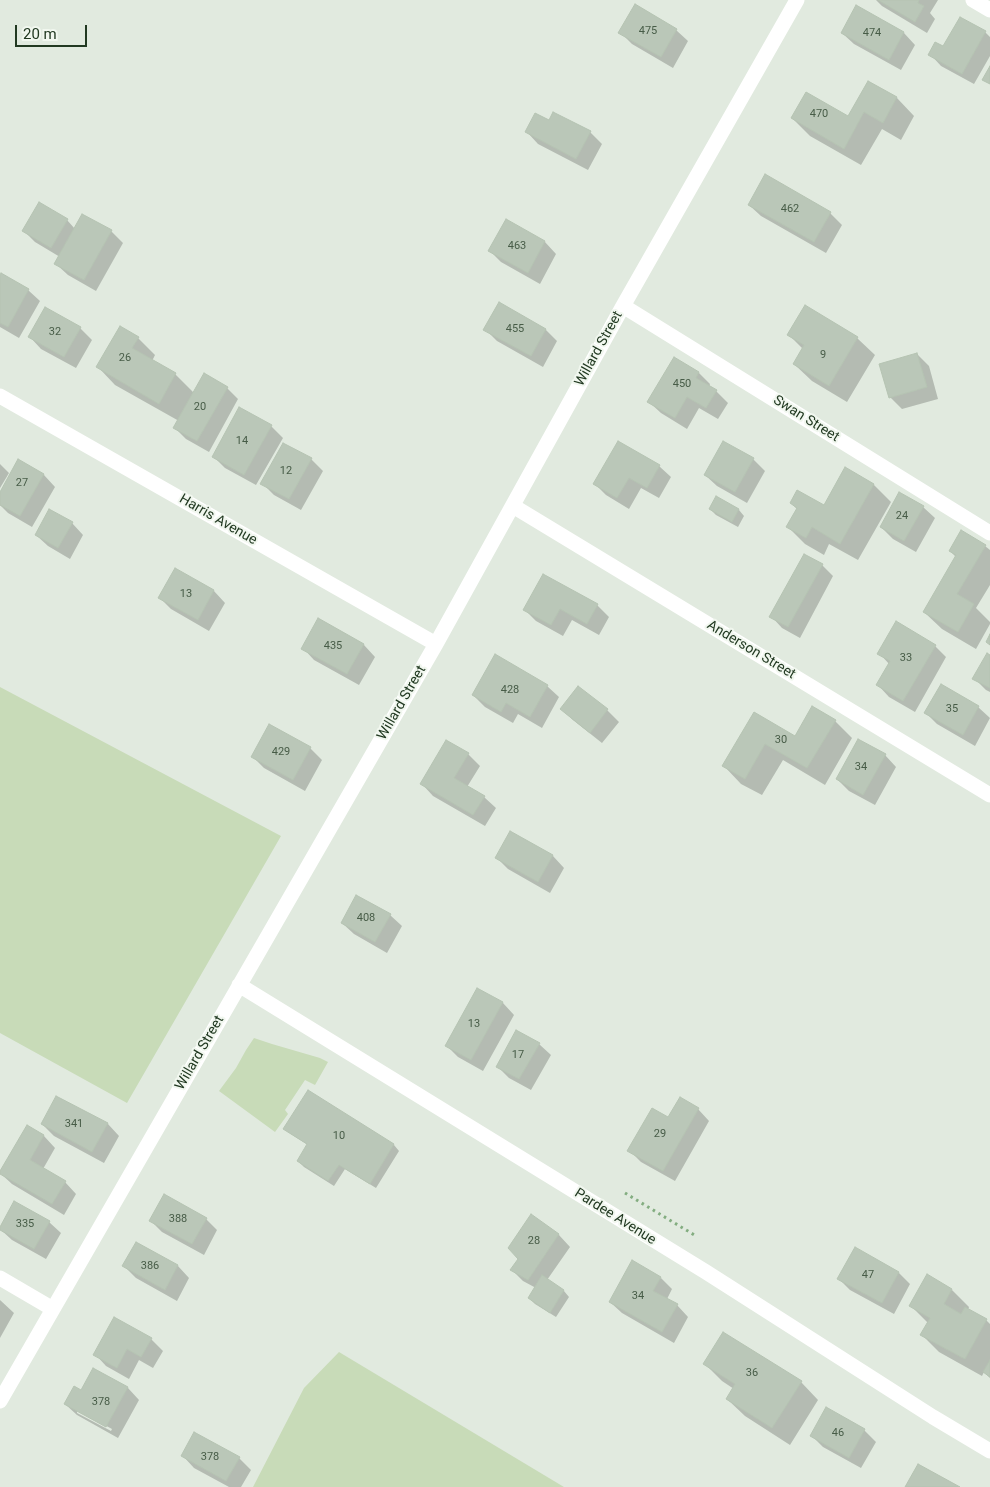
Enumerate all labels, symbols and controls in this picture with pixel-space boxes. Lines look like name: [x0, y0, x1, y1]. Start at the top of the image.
scale bar: [18, 15, 90, 47]
house number: 475: [639, 24, 657, 38]
text: 20 m: [23, 25, 57, 43]
house number: 474: [863, 26, 881, 40]
house number: 470: [810, 107, 828, 121]
house number: 462: [781, 202, 799, 216]
house number: 463: [508, 239, 526, 253]
street label: Willard Street: [571, 309, 627, 389]
house number: 455: [506, 322, 524, 336]
house number: 32: [49, 325, 61, 339]
house number: 9: [820, 348, 826, 362]
house number: 26: [119, 351, 131, 365]
house number: 450: [673, 377, 691, 391]
street label: Swan Street: [770, 392, 842, 446]
house number: 20: [194, 400, 206, 414]
house number: 14: [236, 434, 248, 448]
house number: 12: [280, 464, 292, 478]
house number: 27: [16, 476, 28, 490]
street label: Harris Avenue: [176, 491, 260, 549]
house number: 24: [896, 509, 908, 523]
house number: 13: [180, 587, 192, 601]
street label: Anderson Street: [704, 617, 798, 683]
house number: 435: [324, 639, 342, 653]
house number: 33: [900, 651, 912, 665]
street label: Willard Street: [374, 663, 430, 743]
house number: 428: [501, 683, 519, 697]
house number: 35: [946, 702, 958, 716]
house number: 30: [775, 733, 787, 747]
house number: 429: [272, 745, 290, 759]
house number: 34: [855, 760, 867, 774]
house number: 408: [357, 911, 375, 925]
street label: Willard Street: [172, 1013, 228, 1093]
house number: 13: [468, 1017, 480, 1031]
house number: 17: [512, 1048, 524, 1062]
house number: 341: [65, 1117, 83, 1131]
house number: 29: [654, 1127, 666, 1141]
house number: 10: [333, 1129, 345, 1143]
street label: Pardee Avenue: [571, 1185, 659, 1249]
house number: 388: [169, 1212, 187, 1226]
house number: 335: [16, 1217, 34, 1231]
house number: 28: [528, 1234, 540, 1248]
house number: 386: [141, 1259, 159, 1273]
house number: 47: [862, 1268, 874, 1282]
house number: 34: [632, 1289, 644, 1303]
house number: 36: [746, 1366, 758, 1380]
house number: 378: [92, 1395, 110, 1409]
house number: 46: [832, 1426, 844, 1440]
house number: 378: [201, 1450, 219, 1464]

